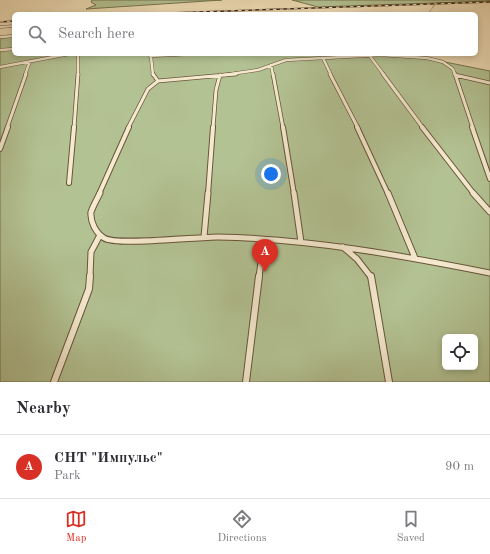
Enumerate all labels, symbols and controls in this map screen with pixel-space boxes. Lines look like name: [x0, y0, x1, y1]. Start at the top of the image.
search box: [12, 12, 478, 56]
icon: search: [26, 23, 48, 45]
text: Search here: [58, 27, 135, 42]
your location: [261, 164, 281, 184]
pin: A: [252, 239, 278, 272]
map controls: [442, 334, 478, 370]
button: locate: [442, 334, 478, 370]
text: Nearby: [16, 400, 71, 417]
text: СНТ "Импульс": [54, 451, 163, 466]
text: A: [24, 460, 34, 473]
text: 90 m: [445, 460, 474, 473]
text: Park: [54, 469, 81, 482]
tab: Map: [65, 508, 87, 546]
tab: Directions: [218, 508, 266, 546]
tab: Saved: [397, 508, 425, 546]

